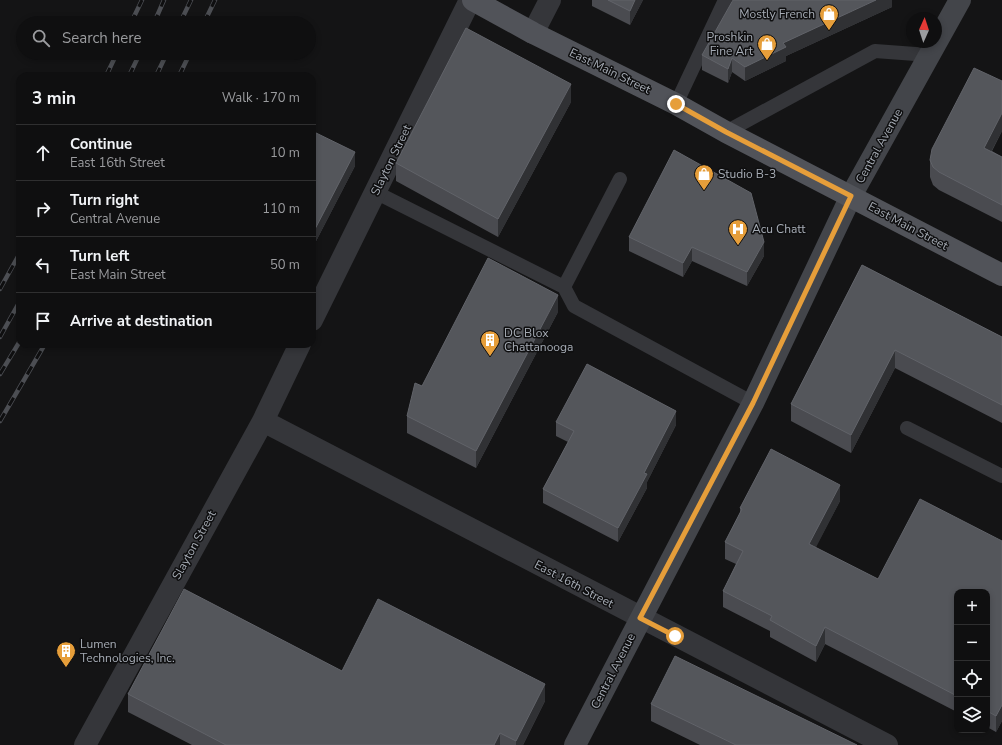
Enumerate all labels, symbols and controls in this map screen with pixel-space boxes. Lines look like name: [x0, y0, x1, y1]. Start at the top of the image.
shop icon: Mostly French: [818, 3, 840, 31]
place label: Mostly French: [739, 6, 815, 22]
north arrow: [906, 12, 942, 48]
search box: [16, 16, 316, 60]
icon: search: [30, 27, 52, 49]
text: Search here: [62, 28, 142, 48]
place label: Proshkin Fine Art: [706, 29, 754, 59]
shop icon: Proshkin Fine Art: [756, 33, 778, 61]
street label: East Main Street: [567, 44, 654, 98]
text: 3 min: [32, 87, 76, 110]
text: Walk · 170 m: [222, 89, 300, 107]
route end: [667, 95, 685, 113]
street label: Central Avenue: [852, 106, 906, 186]
street label: Slayton Street: [367, 121, 415, 198]
text: Continue: [70, 134, 132, 154]
icon: ahead: [32, 142, 54, 164]
text: 10 m: [270, 144, 300, 162]
text: East 16th Street: [70, 154, 165, 172]
shop icon: Studio B-3: [693, 163, 715, 191]
place label: Studio B-3: [718, 166, 776, 182]
text: Turn right: [70, 190, 139, 210]
icon: right: [32, 198, 54, 220]
street label: East Main Street: [865, 198, 951, 254]
text: 110 m: [262, 200, 300, 218]
text: Central Avenue: [70, 210, 160, 228]
hospital icon: Acu Chatt: [727, 218, 749, 246]
place label: Acu Chatt: [752, 221, 806, 237]
text: Turn left: [70, 246, 129, 266]
icon: left: [32, 254, 54, 276]
text: 50 m: [270, 256, 300, 274]
text: East Main Street: [70, 266, 166, 284]
icon: arrive: [32, 310, 54, 332]
text: Arrive at destination: [70, 311, 213, 331]
place label: DC Blox Chattanooga: [504, 325, 573, 355]
building icon: DC Blox Chattanooga: [479, 329, 501, 357]
street label: Slayton Street: [168, 507, 220, 583]
street label: East 16th Street: [532, 556, 617, 612]
map controls: [954, 589, 990, 733]
button: +: [954, 589, 990, 625]
button: −: [954, 625, 990, 661]
route start: [666, 627, 684, 645]
street label: Central Avenue: [587, 630, 639, 712]
place label: Lumen Technologies, Inc.: [80, 636, 175, 666]
building icon: Lumen Technologies, Inc.: [55, 640, 77, 668]
button: locate: [954, 661, 990, 697]
button: layers: [954, 697, 990, 733]

